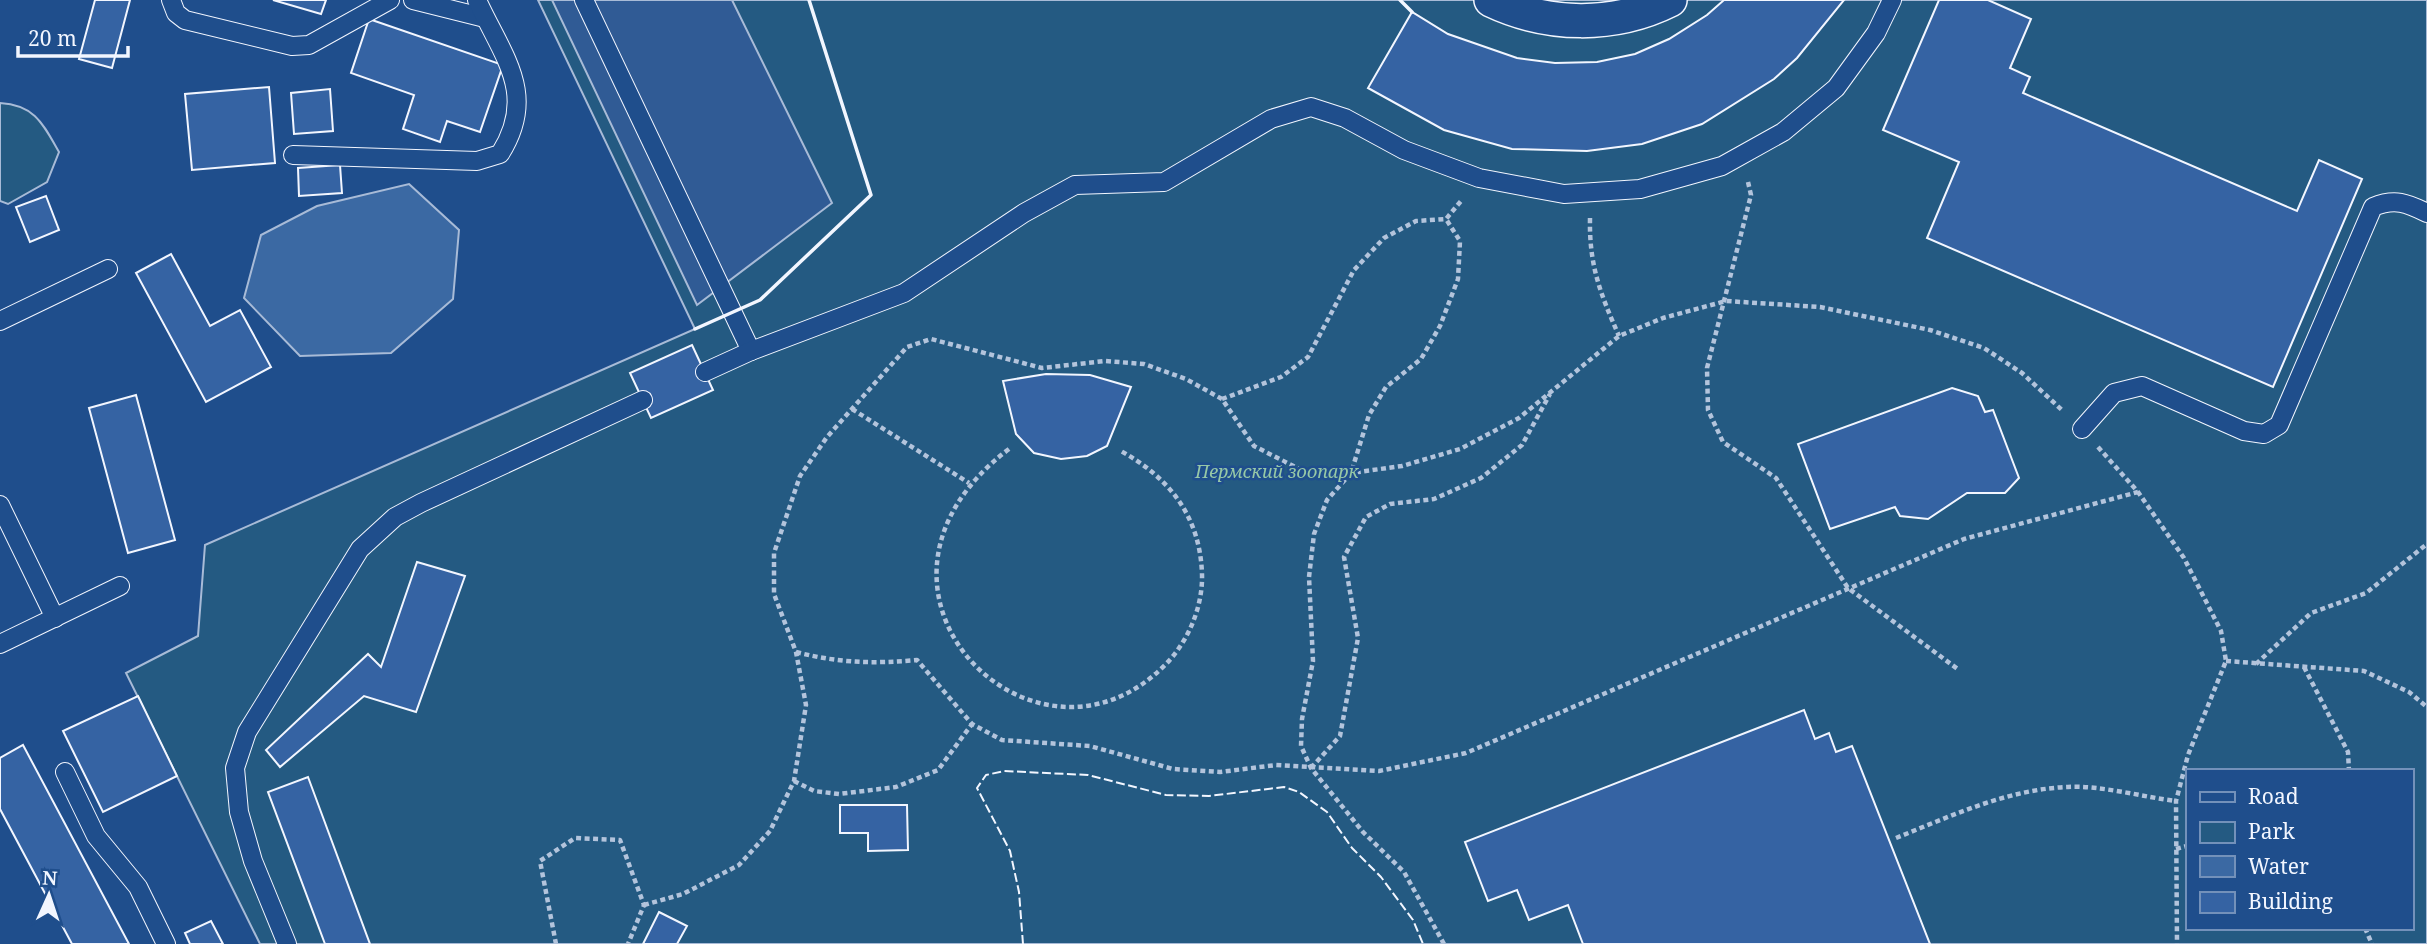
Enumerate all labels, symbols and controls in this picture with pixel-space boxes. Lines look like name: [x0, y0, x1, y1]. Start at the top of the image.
scale bar: [18, 14, 128, 58]
text: 20 m: [28, 24, 77, 52]
park label: Пермский зоопарк: [1194, 459, 1360, 483]
legend: [2186, 769, 2413, 930]
text: Road: [2248, 782, 2299, 810]
text: Park: [2248, 817, 2295, 845]
text: Water: [2248, 852, 2309, 880]
north arrow: [14, 860, 84, 930]
text: N: [42, 865, 58, 891]
text: Building: [2248, 887, 2333, 915]

